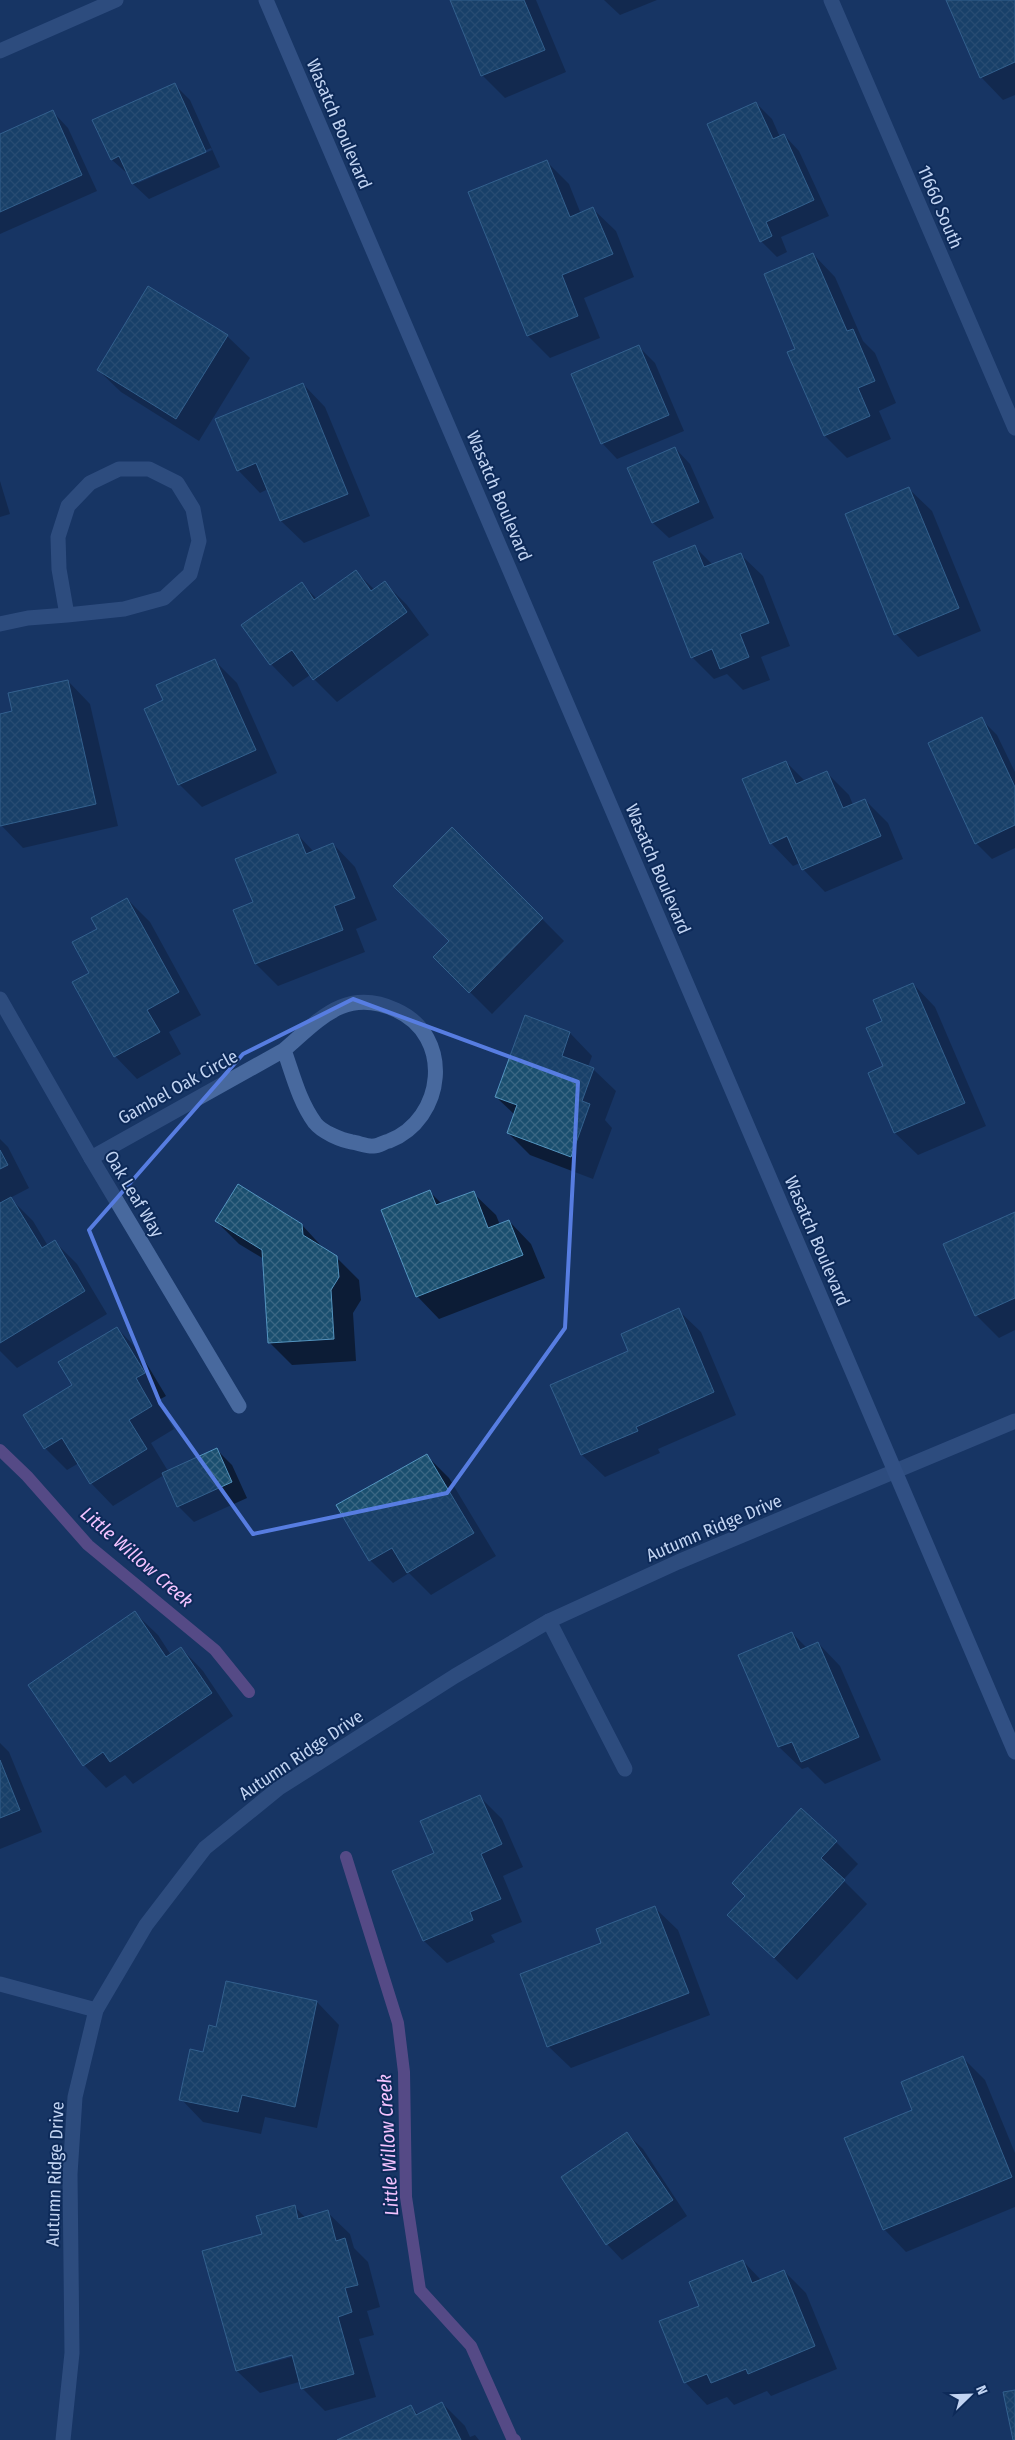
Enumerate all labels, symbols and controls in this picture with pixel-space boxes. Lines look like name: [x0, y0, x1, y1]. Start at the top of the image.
street label: Wasatch Boulevard: [302, 56, 376, 192]
street label: 11660 South: [913, 162, 967, 252]
street label: Wasatch Boulevard: [462, 428, 536, 564]
street label: Wasatch Boulevard: [621, 801, 695, 937]
street label: Gambel Oak Circle: [114, 1045, 242, 1129]
street label: Oak Leaf Way: [100, 1147, 168, 1241]
street label: Wasatch Boulevard: [780, 1173, 854, 1309]
street label: Autumn Ridge Drive: [643, 1489, 785, 1566]
water label: Little Willow Creek: [76, 1502, 198, 1612]
street label: Autumn Ridge Drive: [235, 1705, 367, 1805]
water label: Little Willow Creek: [373, 2074, 403, 2216]
street label: Autumn Ridge Drive: [41, 2101, 69, 2247]
north arrow: [945, 2370, 995, 2420]
text: N: [972, 2383, 991, 2397]

